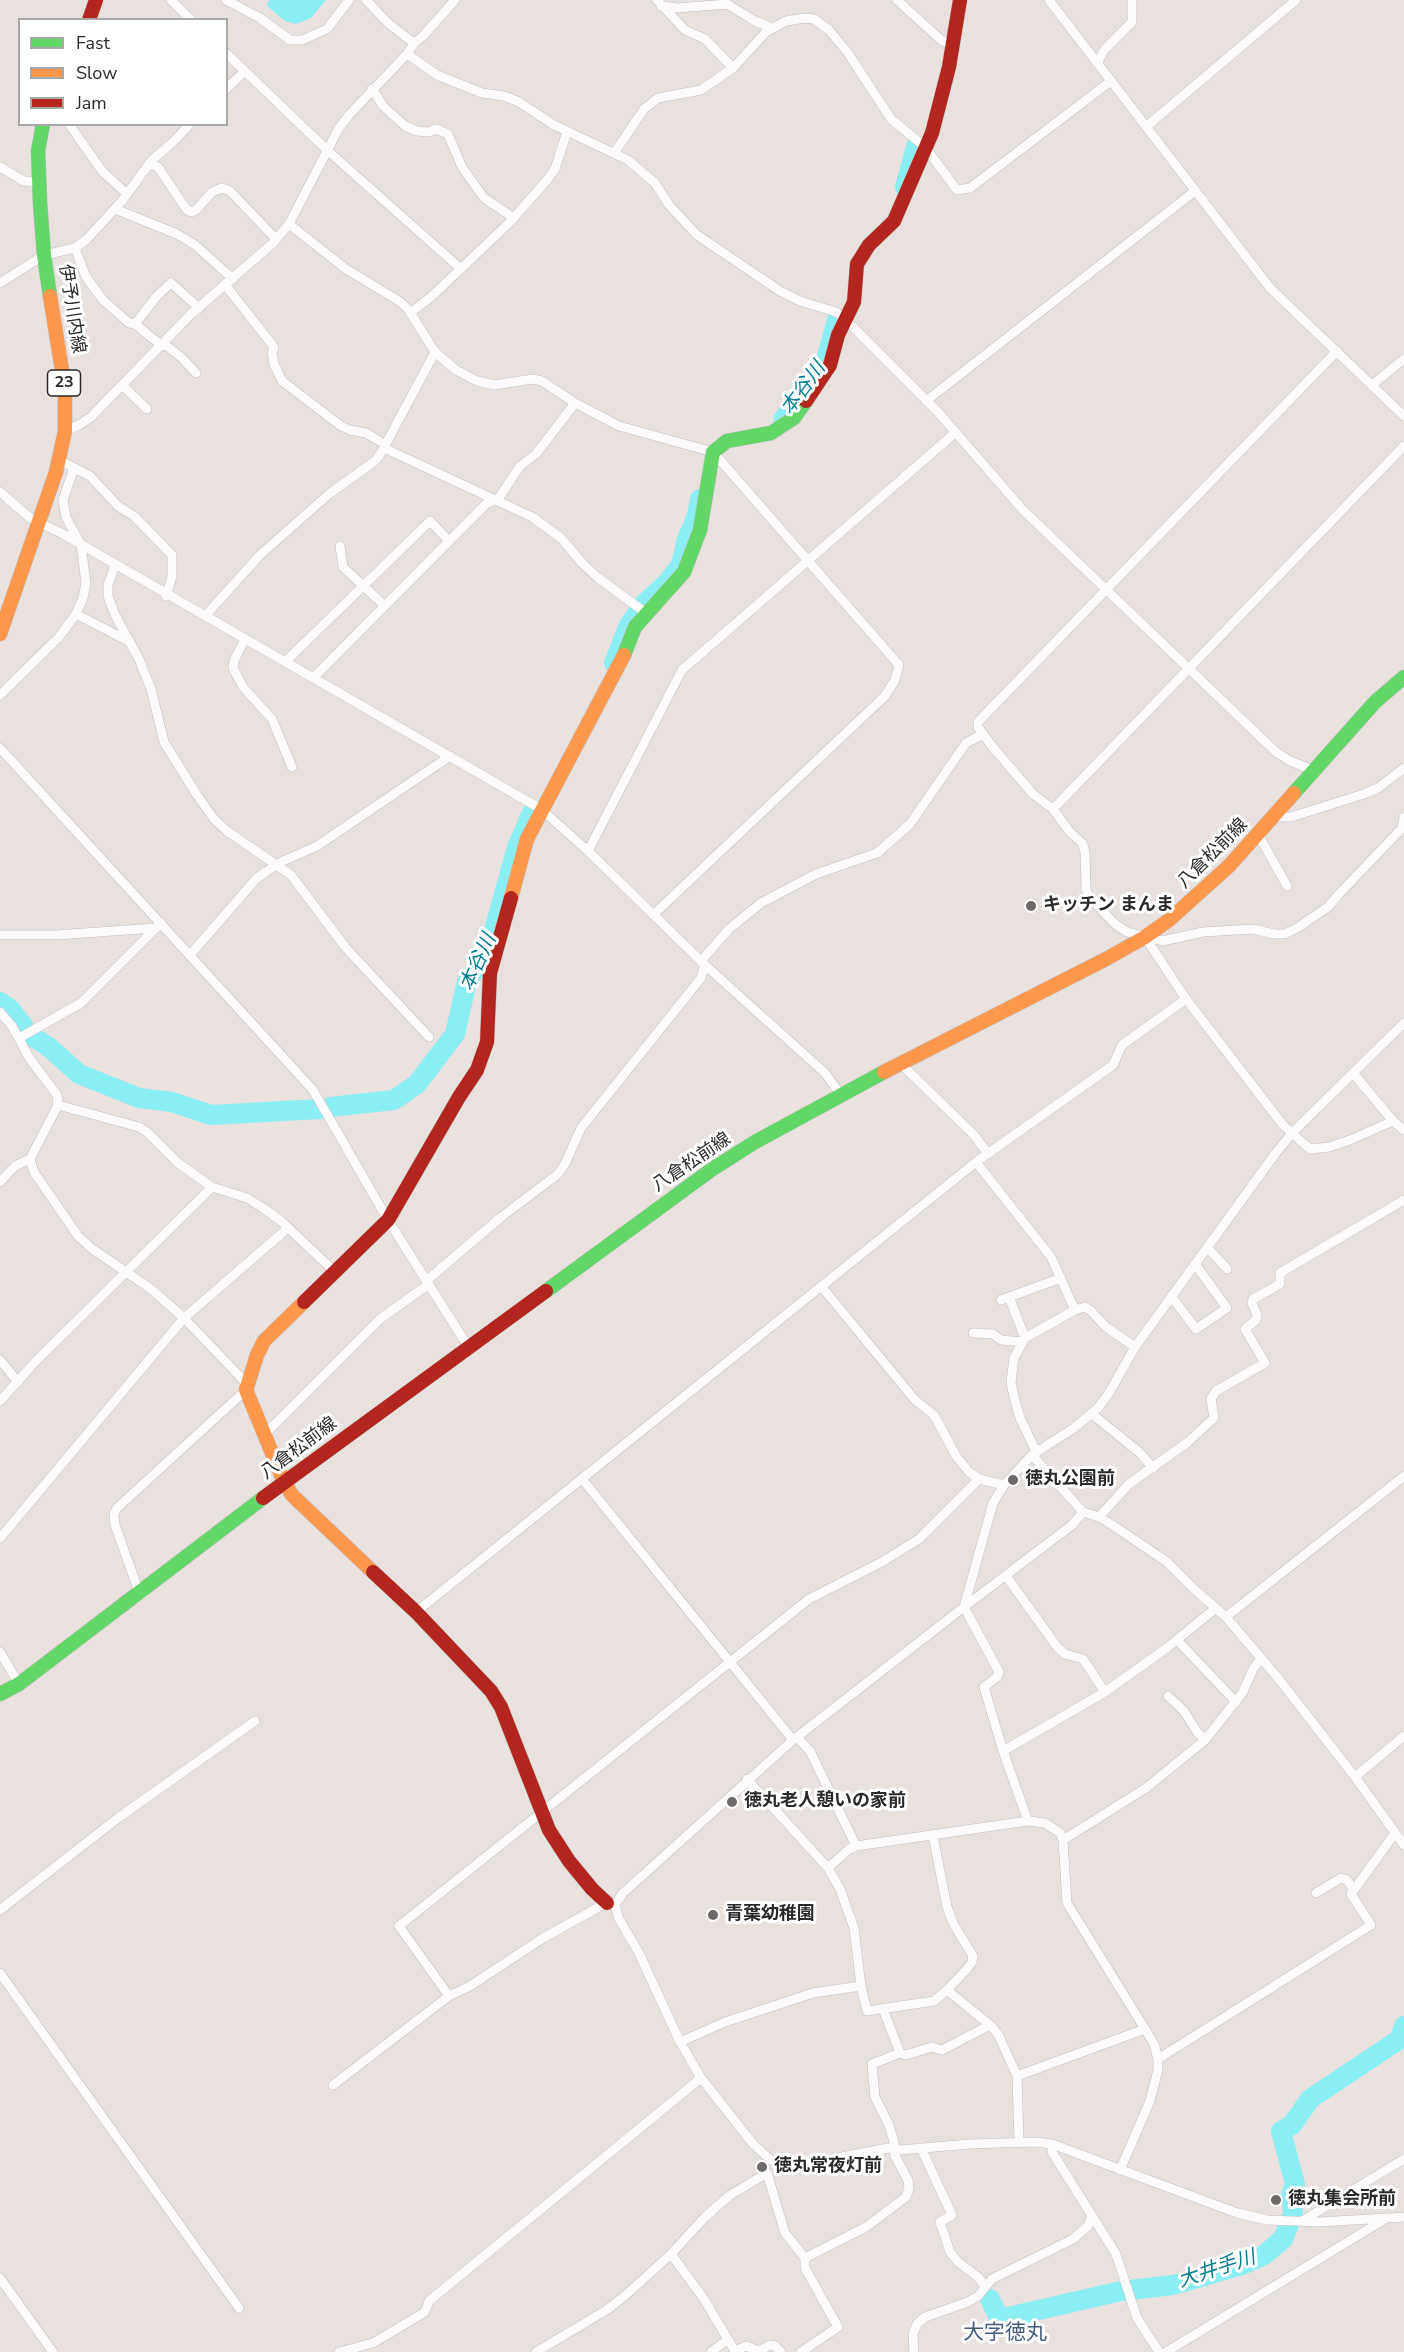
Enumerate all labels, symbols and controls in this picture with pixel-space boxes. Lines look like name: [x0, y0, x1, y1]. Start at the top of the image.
legend: [18, 18, 228, 126]
text: Fast: [76, 31, 110, 55]
text: Slow: [76, 61, 117, 85]
text: Jam: [76, 91, 107, 115]
street label: 伊予川内線: [53, 263, 89, 355]
water label: 本谷川: [777, 358, 831, 420]
road number: 23: [48, 370, 80, 396]
street label: 八倉松前線: [1174, 815, 1252, 893]
place label: キッチン まんま: [1043, 895, 1174, 917]
marker: キッチン まんま: [1024, 899, 1038, 913]
water label: 本谷川: [456, 931, 502, 995]
street label: 八倉松前線: [649, 1129, 735, 1197]
street label: 八倉松前線: [257, 1413, 341, 1485]
place label: 徳丸公園前: [1025, 1469, 1115, 1491]
marker: 徳丸公園前: [1006, 1473, 1020, 1487]
place label: 徳丸老人憩いの家前: [744, 1791, 906, 1813]
marker: 徳丸老人憩いの家前: [725, 1795, 739, 1809]
place label: 青葉幼稚園: [725, 1904, 815, 1926]
marker: 青葉幼稚園: [706, 1908, 720, 1922]
place label: 徳丸常夜灯前: [774, 2156, 882, 2178]
marker: 徳丸常夜灯前: [755, 2160, 769, 2174]
place label: 徳丸集会所前: [1288, 2189, 1396, 2211]
marker: 徳丸集会所前: [1269, 2193, 1283, 2207]
water label: 大井手川: [1175, 2246, 1259, 2294]
district label: 大字徳丸: [963, 2321, 1047, 2347]

